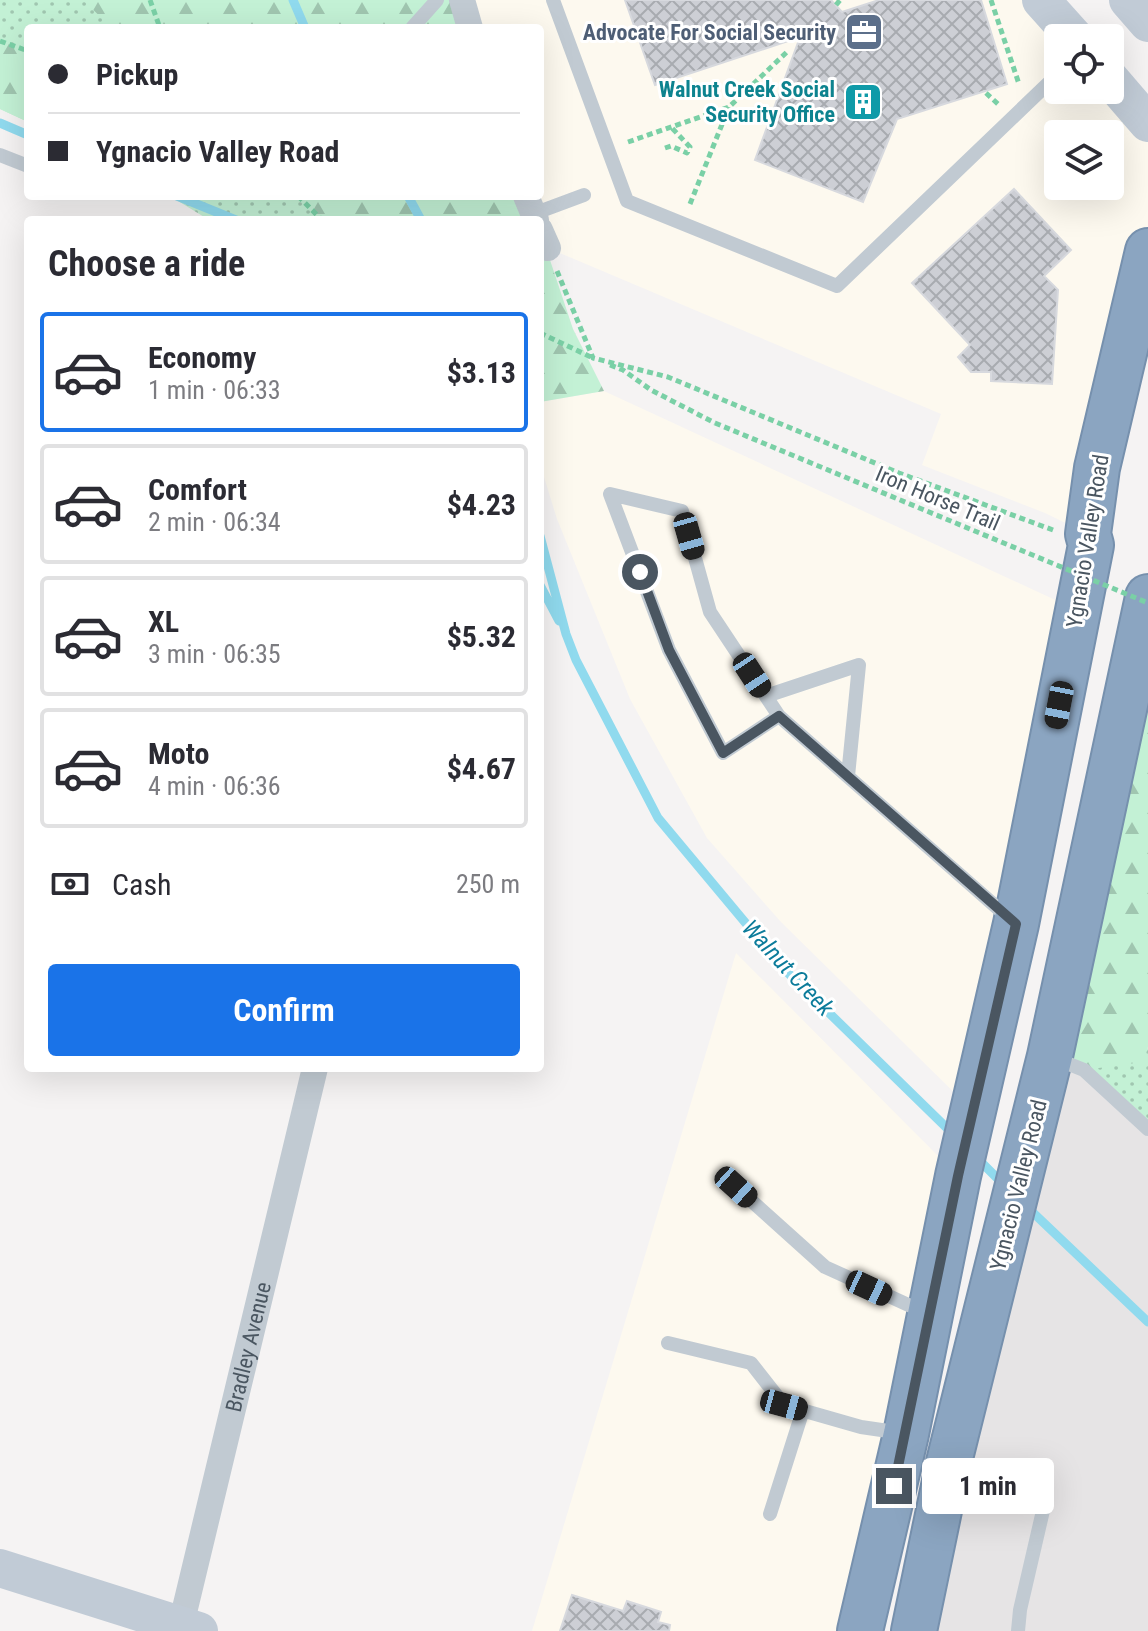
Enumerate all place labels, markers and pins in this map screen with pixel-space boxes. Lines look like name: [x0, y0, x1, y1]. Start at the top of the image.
office icon: Advocate For Social Security: [843, 11, 885, 53]
place label: Advocate For Social Security: [583, 20, 836, 45]
place label: Walnut Creek Social Security Office: [659, 77, 835, 127]
building icon: Walnut Creek Social Security Office: [842, 81, 884, 123]

